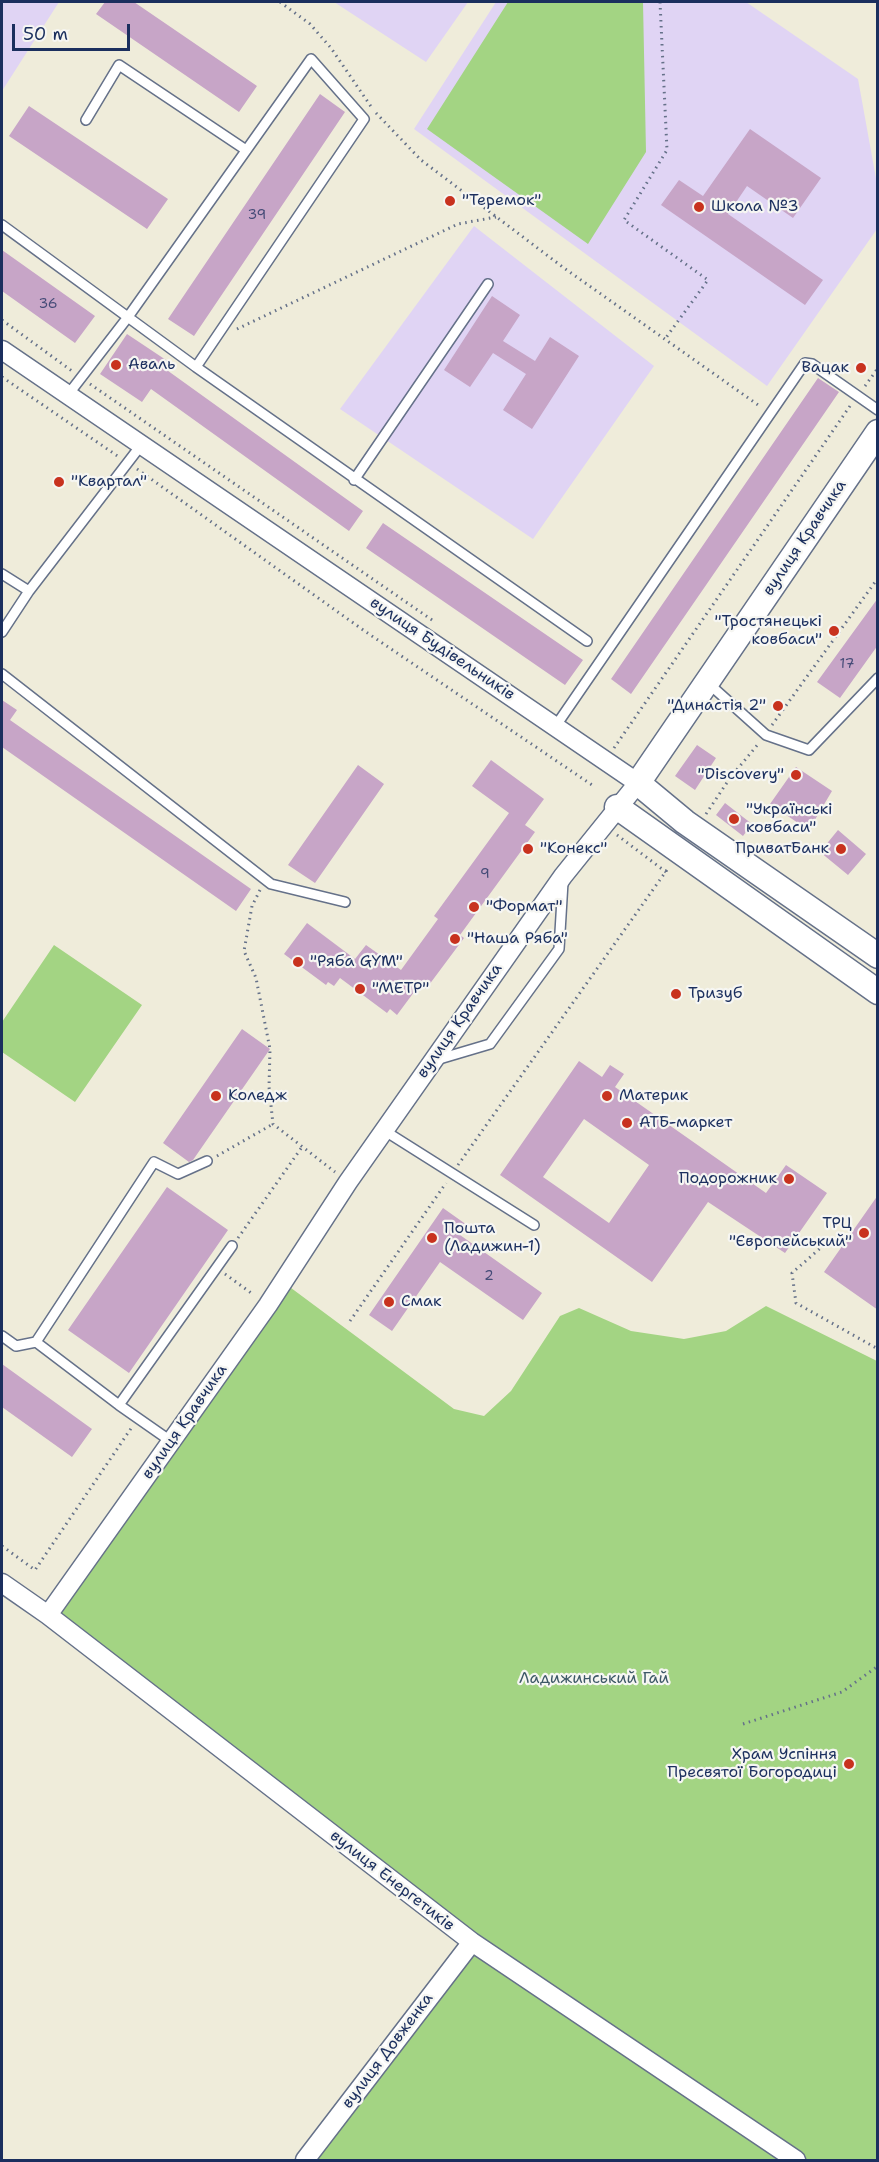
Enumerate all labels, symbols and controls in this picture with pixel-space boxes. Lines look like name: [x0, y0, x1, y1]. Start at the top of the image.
scale bar: [15, 12, 134, 50]
text: 50 m: [23, 22, 68, 46]
place label: "Теремок": [462, 191, 541, 211]
marker: "Теремок": [443, 194, 457, 208]
place label: Школа №3: [711, 197, 799, 217]
marker: Школа №3: [692, 200, 706, 214]
house number: 39: [248, 207, 266, 223]
house number: 36: [38, 296, 58, 312]
place label: Аваль: [128, 355, 175, 375]
marker: Аваль: [109, 358, 123, 372]
place label: Вацак: [801, 358, 849, 378]
marker: Вацак: [854, 361, 868, 375]
place label: "Квартал": [71, 472, 147, 492]
marker: "Квартал": [52, 475, 66, 489]
street label: вулиця Кравчика: [759, 476, 851, 600]
street label: вулиця Будівельників: [366, 593, 518, 705]
place label: "Тростянецькі ковбаси": [715, 612, 822, 650]
marker: "Тростянецькі ковбаси": [827, 624, 841, 638]
house number: 17: [840, 656, 854, 672]
place label: "Династія 2": [667, 696, 766, 716]
marker: "Династія 2": [771, 699, 785, 713]
place label: "Discovery": [697, 765, 784, 785]
marker: "Discovery": [789, 768, 803, 782]
place label: "Українські ковбаси": [746, 800, 833, 838]
marker: "Українські ковбаси": [727, 812, 741, 826]
place label: "Конекс": [540, 839, 607, 859]
place label: ПриватБанк: [735, 839, 829, 859]
marker: "Конекс": [521, 842, 535, 856]
marker: ПриватБанк: [834, 842, 848, 856]
house number: 9: [480, 866, 490, 882]
place label: "Формат": [486, 897, 563, 917]
marker: "Формат": [467, 900, 481, 914]
place label: "Наша Ряба": [467, 929, 568, 949]
marker: "Наша Ряба": [448, 932, 462, 946]
place label: "Ряба GYM": [310, 952, 403, 972]
marker: "Ряба GYM": [291, 955, 305, 969]
street label: вулиця Кравчика: [413, 960, 507, 1082]
place label: "МЕТР": [372, 979, 429, 999]
marker: "МЕТР": [353, 982, 367, 996]
place label: Тризуб: [688, 984, 742, 1004]
marker: Тризуб: [669, 987, 683, 1001]
place label: Коледж: [228, 1086, 287, 1106]
place label: Материк: [619, 1086, 688, 1106]
marker: Коледж: [209, 1089, 223, 1103]
marker: Материк: [600, 1089, 614, 1103]
place label: АТБ-маркет: [639, 1113, 732, 1133]
marker: АТБ-маркет: [620, 1116, 634, 1130]
place label: Подорожник: [679, 1169, 777, 1189]
marker: Подорожник: [782, 1172, 796, 1186]
place label: ТРЦ "Європейський": [729, 1214, 852, 1252]
place label: Пошта (Ладижин-1): [444, 1219, 540, 1257]
marker: ТРЦ "Європейський": [857, 1226, 871, 1240]
marker: Пошта (Ладижин-1): [425, 1231, 439, 1245]
house number: 2: [484, 1268, 494, 1284]
place label: Смак: [401, 1292, 442, 1312]
marker: Смак: [382, 1295, 396, 1309]
street label: вулиця Кравчика: [138, 1361, 232, 1483]
park label: Ладижинський Гай: [519, 1669, 669, 1689]
place label: Храм Успіння Пресвятої Богородиці: [667, 1745, 837, 1783]
marker: Храм Успіння Пресвятої Богородиці: [842, 1757, 856, 1771]
street label: вулиця Енергетиків: [326, 1827, 458, 1935]
street label: вулиця Довженка: [338, 1990, 438, 2112]

